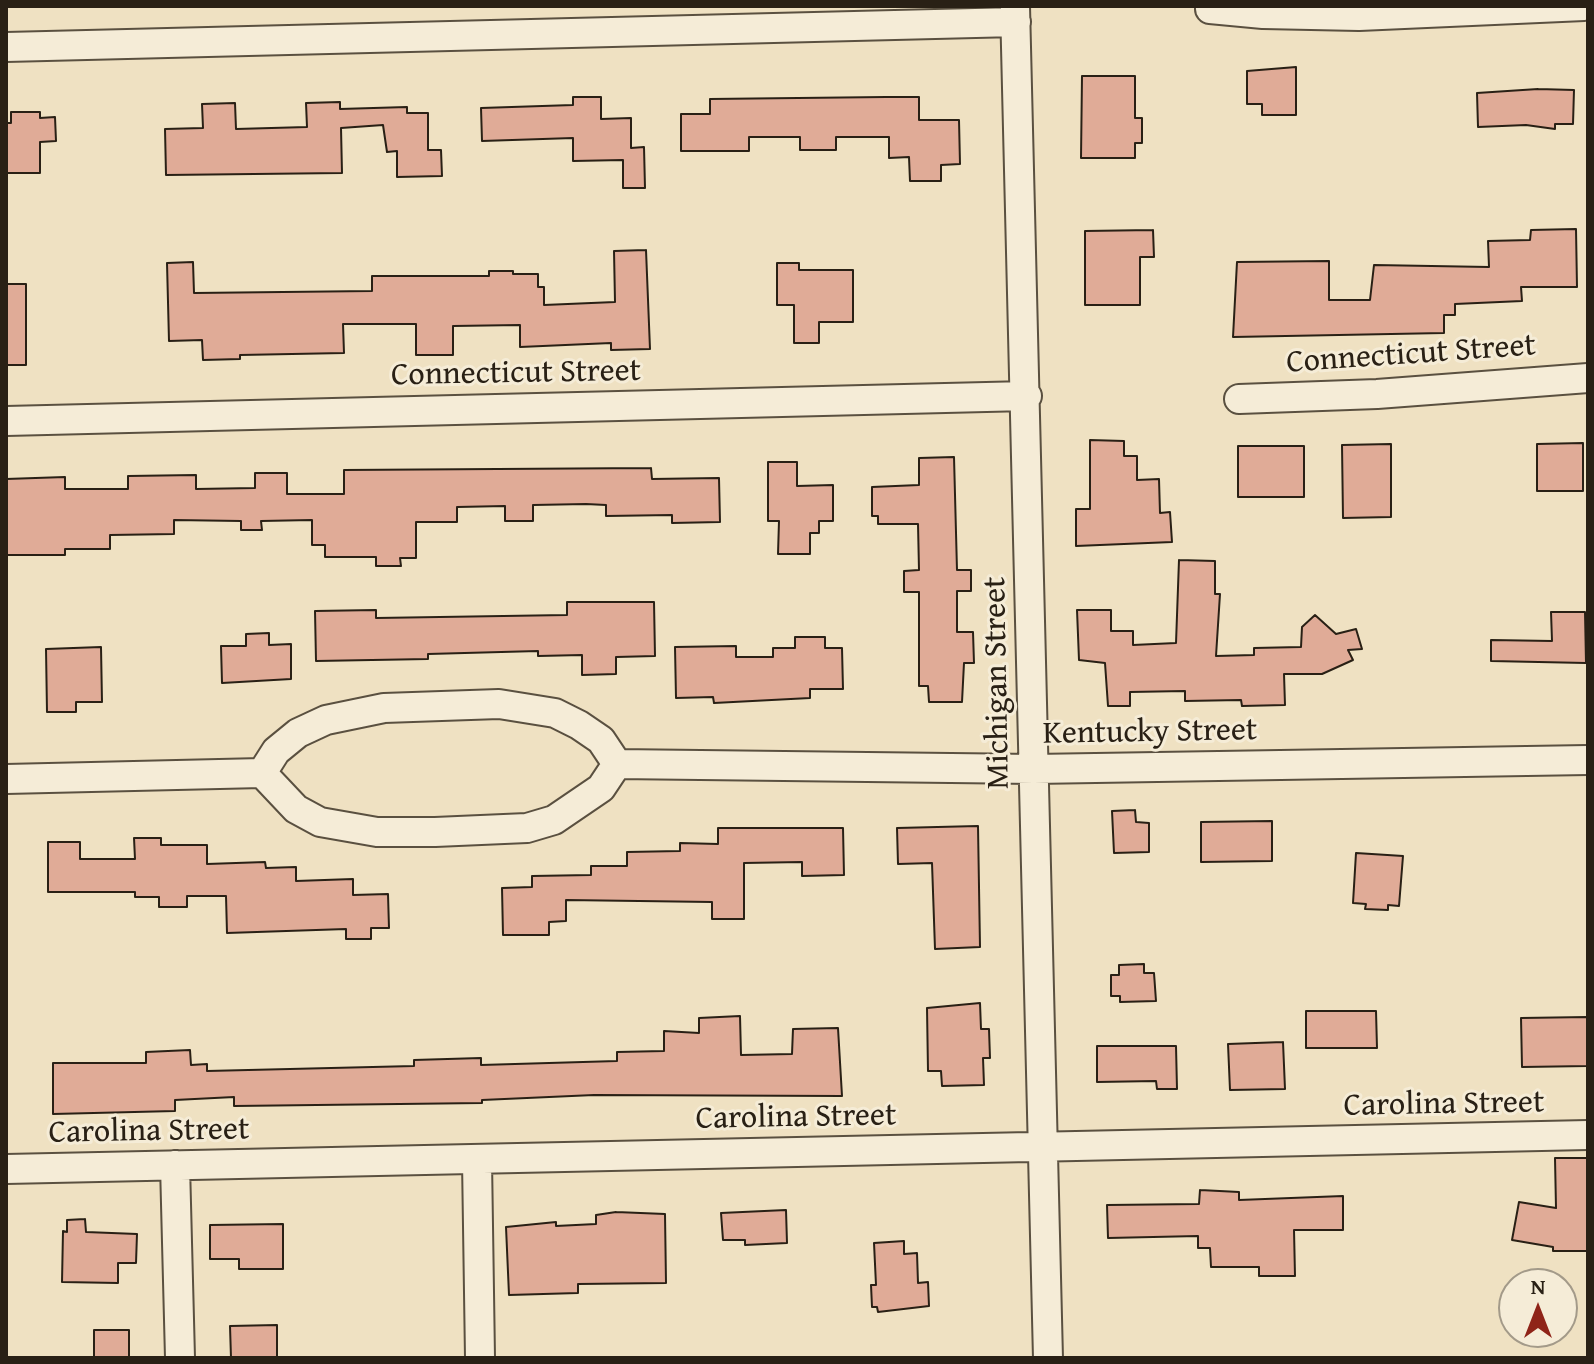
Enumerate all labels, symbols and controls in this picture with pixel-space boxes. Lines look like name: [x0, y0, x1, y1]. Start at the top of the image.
street label: Connecticut Street: [1285, 327, 1537, 383]
street label: Connecticut Street: [391, 353, 641, 395]
street label: Michigan Street: [977, 576, 1019, 790]
street label: Kentucky Street: [1042, 712, 1258, 754]
street label: Carolina Street: [1343, 1084, 1545, 1126]
street label: Carolina Street: [695, 1097, 897, 1139]
street label: Carolina Street: [48, 1111, 250, 1153]
north arrow: [1498, 1268, 1578, 1348]
text: N: [1531, 1270, 1545, 1302]

